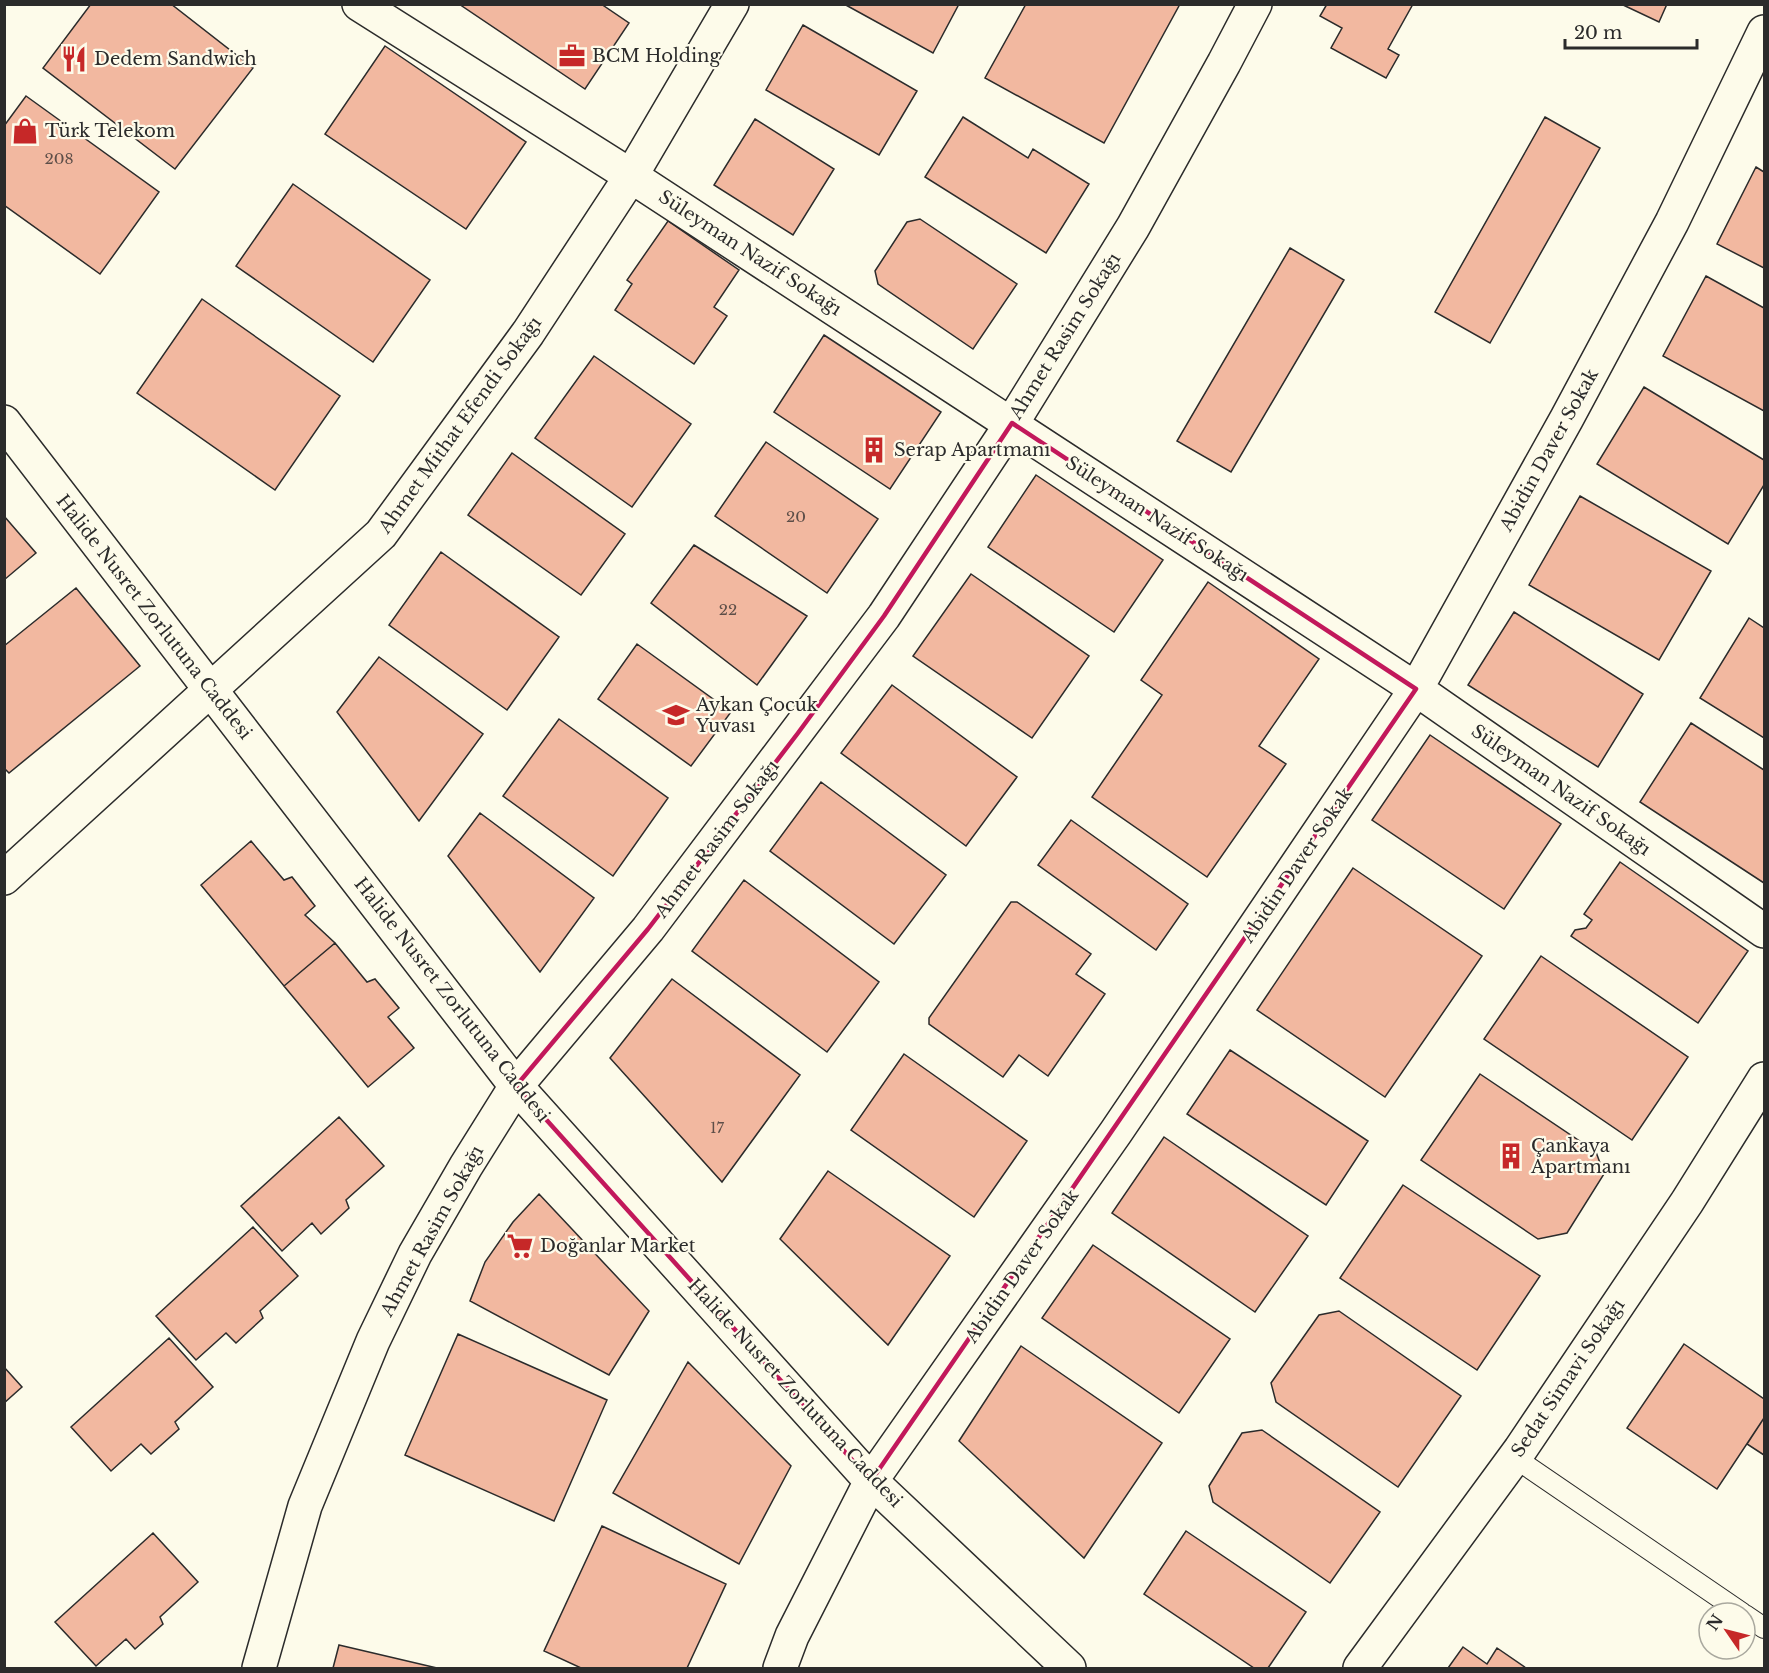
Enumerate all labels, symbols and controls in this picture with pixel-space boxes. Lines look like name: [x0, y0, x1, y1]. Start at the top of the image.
scale bar: [1565, 12, 1697, 50]
text: 20 m: [1574, 22, 1622, 44]
office icon: BCM Holding: [557, 41, 587, 71]
restaurant icon: Dedem Sandwich: [59, 44, 89, 74]
place label: BCM Holding: [592, 45, 721, 67]
place label: Dedem Sandwich: [94, 48, 257, 70]
shop icon: Türk Telekom: [10, 116, 40, 146]
place label: Türk Telekom: [45, 120, 175, 142]
house number: 208: [44, 149, 74, 168]
street label: Süleyman Nazif Sokağı: [654, 186, 846, 320]
street label: Ahmet Rasim Sokağı: [1004, 249, 1125, 424]
street label: Ahmet Mithat Efendi Sokağı: [373, 312, 546, 538]
street label: Abidin Daver Sokak: [1495, 365, 1603, 536]
building icon: Serap Apartmanı: [859, 435, 889, 465]
place label: Serap Apartmanı: [894, 439, 1050, 461]
street label: Süleyman Nazif Sokağı: [1061, 452, 1253, 586]
street label: Halide Nusret Zorlutuna Caddesi: [52, 490, 256, 744]
house number: 20: [786, 507, 806, 526]
house number: 22: [719, 600, 737, 619]
place label: Aykan Çocuk Yuvası: [695, 694, 818, 737]
school or university icon: Aykan Çocuk Yuvası: [661, 700, 691, 730]
street label: Süleyman Nazif Sokağı: [1467, 720, 1655, 860]
street label: Ahmet Rasim Sokağı: [650, 756, 784, 923]
street label: Abidin Daver Sokak: [1236, 783, 1357, 948]
street label: Halide Nusret Zorlutuna Caddesi: [350, 873, 554, 1127]
house number: 17: [710, 1118, 725, 1137]
place label: Çankaya Apartmanı: [1530, 1135, 1630, 1178]
building icon: Çankaya Apartmanı: [1496, 1141, 1526, 1171]
street label: Ahmet Rasim Sokağı: [375, 1142, 488, 1321]
street label: Abidin Daver Sokak: [960, 1185, 1083, 1348]
supermarket icon: Doğanlar Market: [505, 1231, 535, 1261]
place label: Doğanlar Market: [540, 1235, 696, 1257]
street label: Halide Nusret Zorlutuna Caddesi: [683, 1274, 907, 1512]
street label: Sedat Simavi Sokağı: [1507, 1295, 1629, 1461]
north arrow: [1697, 1601, 1757, 1661]
text: N: [1702, 1610, 1727, 1634]

